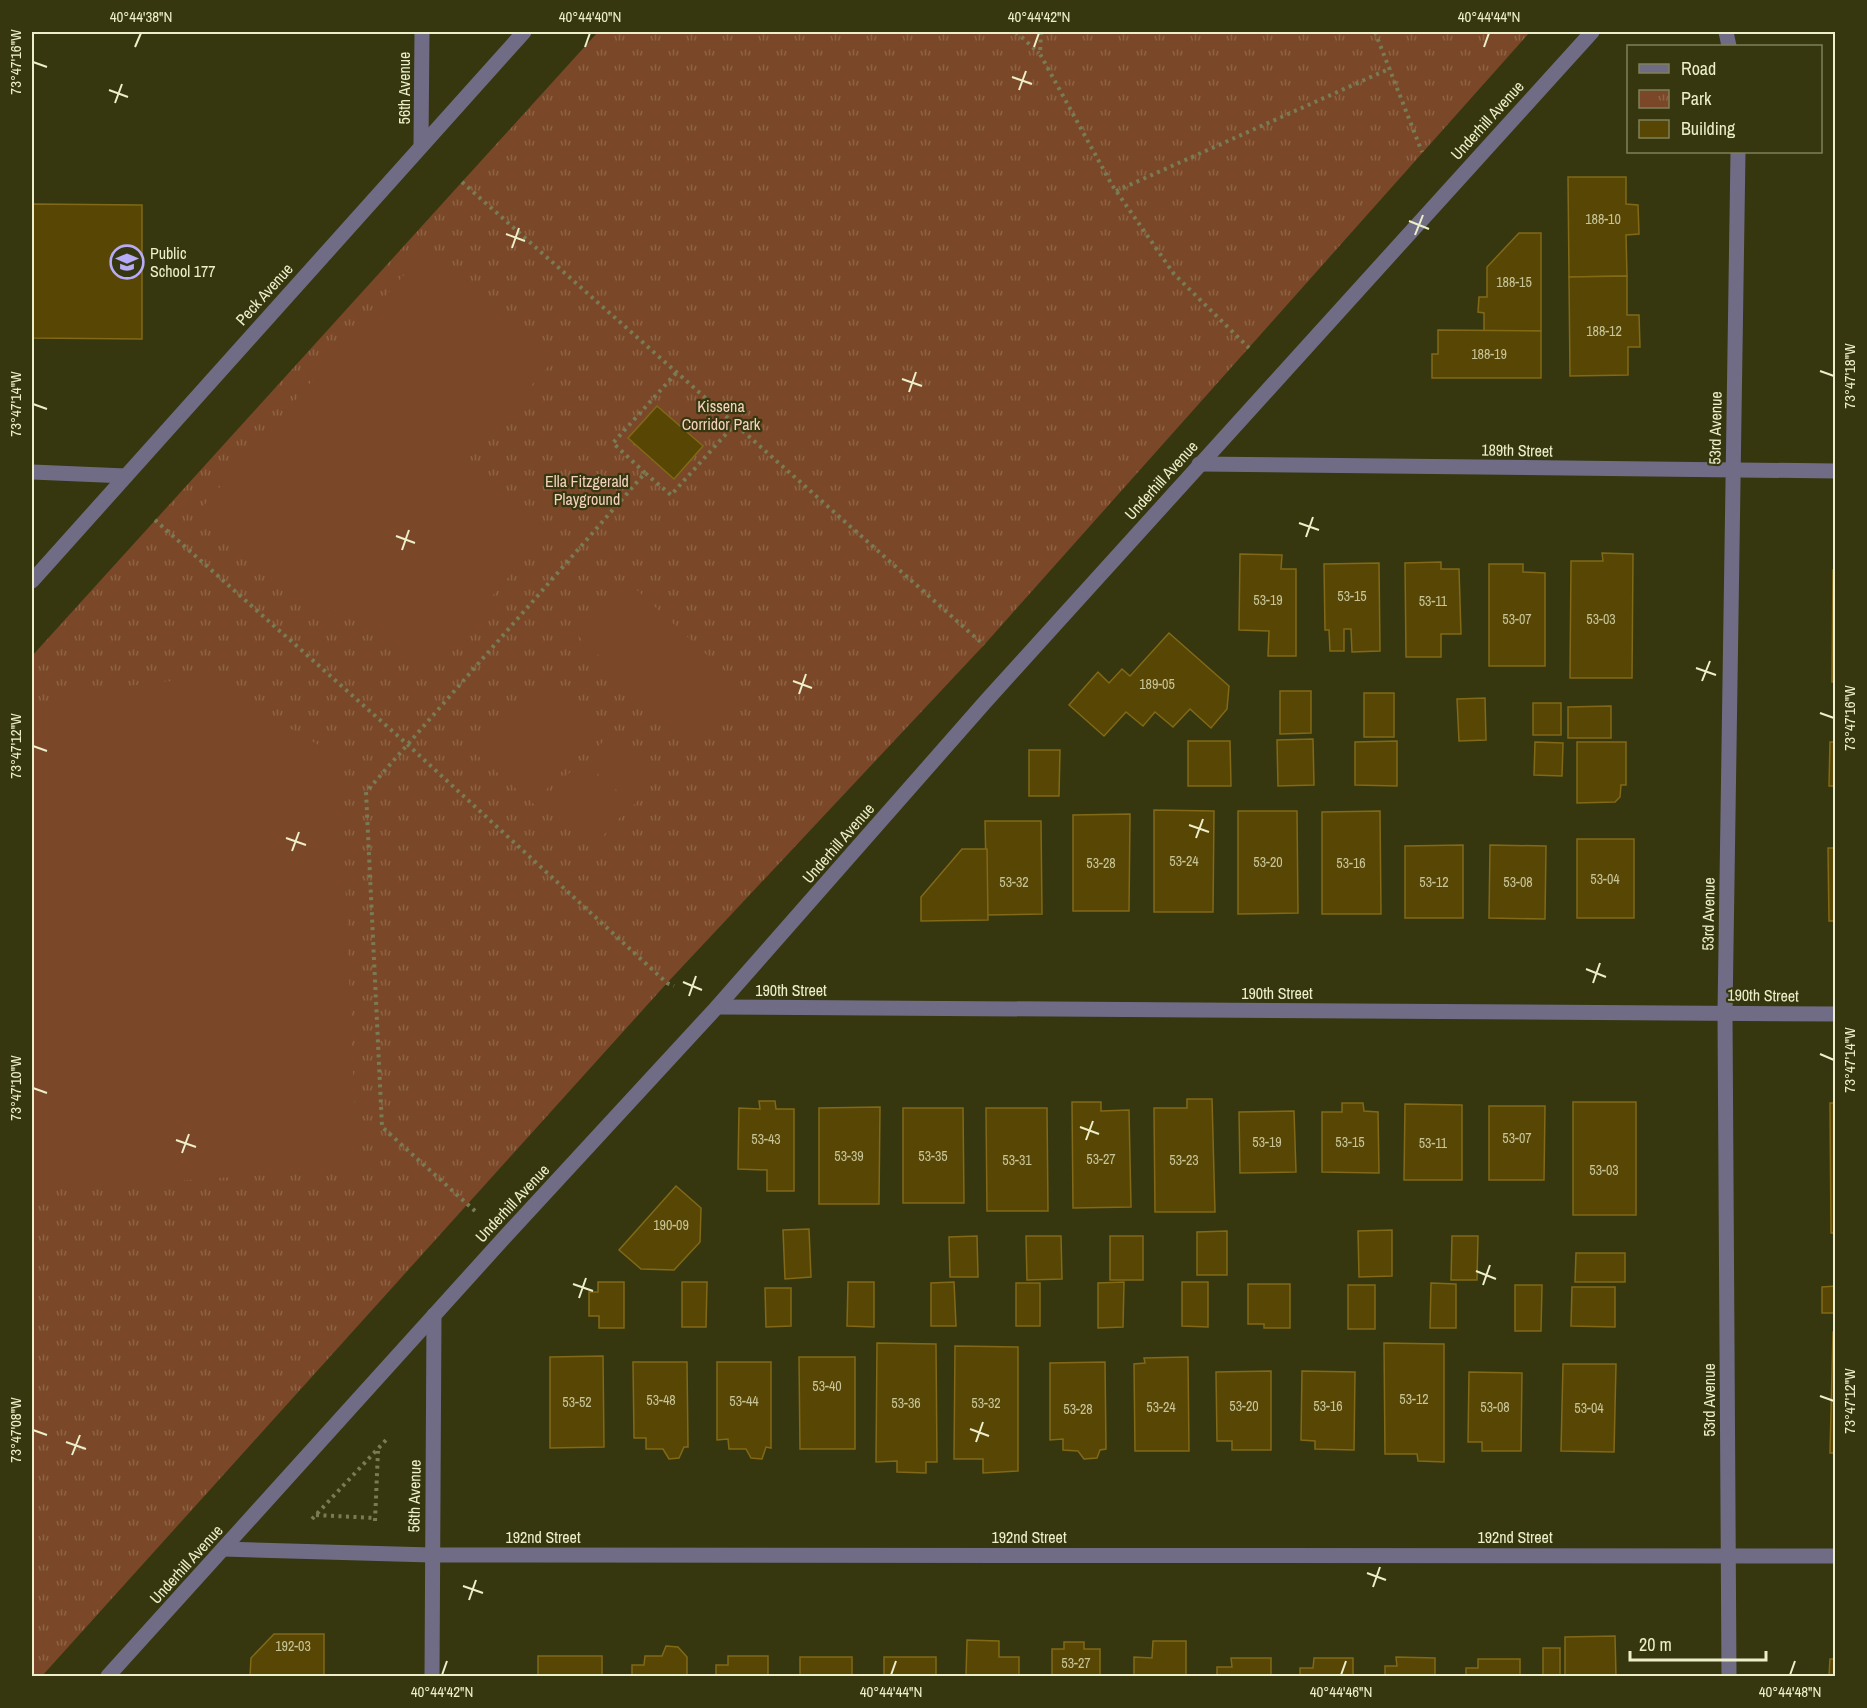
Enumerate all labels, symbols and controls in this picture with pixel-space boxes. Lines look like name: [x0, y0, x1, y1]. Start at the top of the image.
text: 40°44'38"N: [110, 6, 172, 27]
text: 40°44'40"N: [559, 6, 621, 27]
text: 40°44'42"N: [1008, 6, 1070, 27]
text: 40°44'44"N: [1458, 6, 1520, 27]
text: 73°47'16"W: [5, 29, 26, 95]
legend: [1627, 45, 1822, 153]
street label: 56th Avenue: [393, 52, 415, 124]
text: Road: [1681, 56, 1716, 81]
street label: Underhill Avenue: [1445, 76, 1529, 164]
text: Park: [1681, 86, 1712, 111]
text: Building: [1681, 116, 1736, 141]
house number: 188-10: [1585, 210, 1621, 228]
place label: Public School 177: [150, 242, 216, 282]
school or university icon: Public School 177: [109, 244, 145, 280]
street label: Peck Avenue: [230, 258, 298, 330]
house number: 188-15: [1496, 273, 1532, 291]
house number: 188-12: [1586, 322, 1622, 340]
text: 73°47'18"W: [1839, 343, 1860, 409]
house number: 188-19: [1471, 345, 1507, 363]
text: 73°47'14"W: [5, 371, 26, 437]
street label: 53rd Avenue: [1703, 391, 1727, 465]
park label: Kissena Corridor Park: [682, 395, 761, 435]
street label: Underhill Avenue: [1119, 436, 1203, 524]
street label: 189th Street: [1481, 438, 1553, 462]
park label: Ella Fitzgerald Playground: [545, 470, 629, 510]
house number: 53-15: [1337, 587, 1367, 605]
house number: 53-19: [1253, 591, 1283, 609]
house number: 53-11: [1419, 592, 1448, 610]
house number: 53-07: [1502, 610, 1532, 628]
house number: 53-03: [1586, 610, 1616, 628]
house number: 189-05: [1139, 675, 1175, 693]
text: 73°47'16"W: [1839, 685, 1860, 751]
text: 73°47'12"W: [5, 713, 26, 779]
street label: Underhill Avenue: [797, 798, 879, 888]
house number: 53-24: [1169, 852, 1199, 870]
house number: 53-20: [1253, 853, 1283, 871]
house number: 53-28: [1086, 854, 1116, 872]
house number: 53-16: [1336, 854, 1366, 872]
house number: 53-04: [1590, 870, 1620, 888]
house number: 53-32: [999, 873, 1029, 891]
house number: 53-12: [1419, 873, 1449, 891]
house number: 53-08: [1503, 873, 1533, 891]
street label: 53rd Avenue: [1696, 877, 1720, 951]
street label: 190th Street: [755, 979, 827, 1001]
street label: 190th Street: [1241, 982, 1313, 1004]
street label: 190th Street: [1727, 983, 1799, 1007]
text: 73°47'14"W: [1839, 1027, 1860, 1093]
text: 73°47'10"W: [5, 1055, 26, 1121]
house number: 53-07: [1502, 1129, 1532, 1147]
house number: 53-43: [751, 1130, 781, 1148]
house number: 53-19: [1252, 1133, 1282, 1151]
house number: 53-15: [1335, 1133, 1365, 1151]
house number: 53-11: [1419, 1134, 1448, 1152]
house number: 53-39: [834, 1147, 864, 1165]
house number: 53-35: [918, 1147, 948, 1165]
house number: 53-27: [1086, 1150, 1116, 1168]
house number: 53-31: [1002, 1151, 1032, 1169]
house number: 53-23: [1169, 1151, 1199, 1169]
street label: Underhill Avenue: [470, 1159, 554, 1247]
house number: 53-03: [1589, 1161, 1619, 1179]
house number: 190-09: [653, 1216, 689, 1234]
street label: 53rd Avenue: [1698, 1363, 1720, 1437]
text: 73°47'12"W: [1839, 1368, 1860, 1434]
house number: 53-40: [812, 1377, 842, 1395]
house number: 53-12: [1399, 1390, 1429, 1408]
house number: 53-48: [646, 1391, 676, 1409]
house number: 53-44: [729, 1392, 759, 1410]
house number: 53-52: [562, 1393, 592, 1411]
house number: 53-36: [891, 1394, 921, 1412]
house number: 53-32: [971, 1394, 1001, 1412]
text: 73°47'08"W: [5, 1397, 26, 1463]
house number: 53-20: [1229, 1397, 1259, 1415]
house number: 53-16: [1313, 1397, 1343, 1415]
house number: 53-24: [1146, 1398, 1176, 1416]
house number: 53-08: [1480, 1398, 1510, 1416]
house number: 53-04: [1574, 1399, 1604, 1417]
house number: 53-28: [1063, 1400, 1093, 1418]
street label: 56th Avenue: [402, 1459, 426, 1533]
street label: Underhill Avenue: [144, 1520, 228, 1608]
street label: 192nd Street: [505, 1526, 581, 1548]
street label: 192nd Street: [991, 1526, 1067, 1548]
street label: 192nd Street: [1477, 1526, 1553, 1548]
scale bar: [1630, 1624, 1766, 1662]
text: 20 m: [1639, 1632, 1672, 1657]
house number: 192-03: [275, 1637, 311, 1655]
house number: 53-27: [1061, 1654, 1091, 1672]
text: 40°44'42"N: [411, 1681, 473, 1702]
text: 40°44'44"N: [860, 1681, 922, 1702]
text: 40°44'46"N: [1310, 1681, 1372, 1702]
text: 40°44'48"N: [1759, 1681, 1821, 1702]

